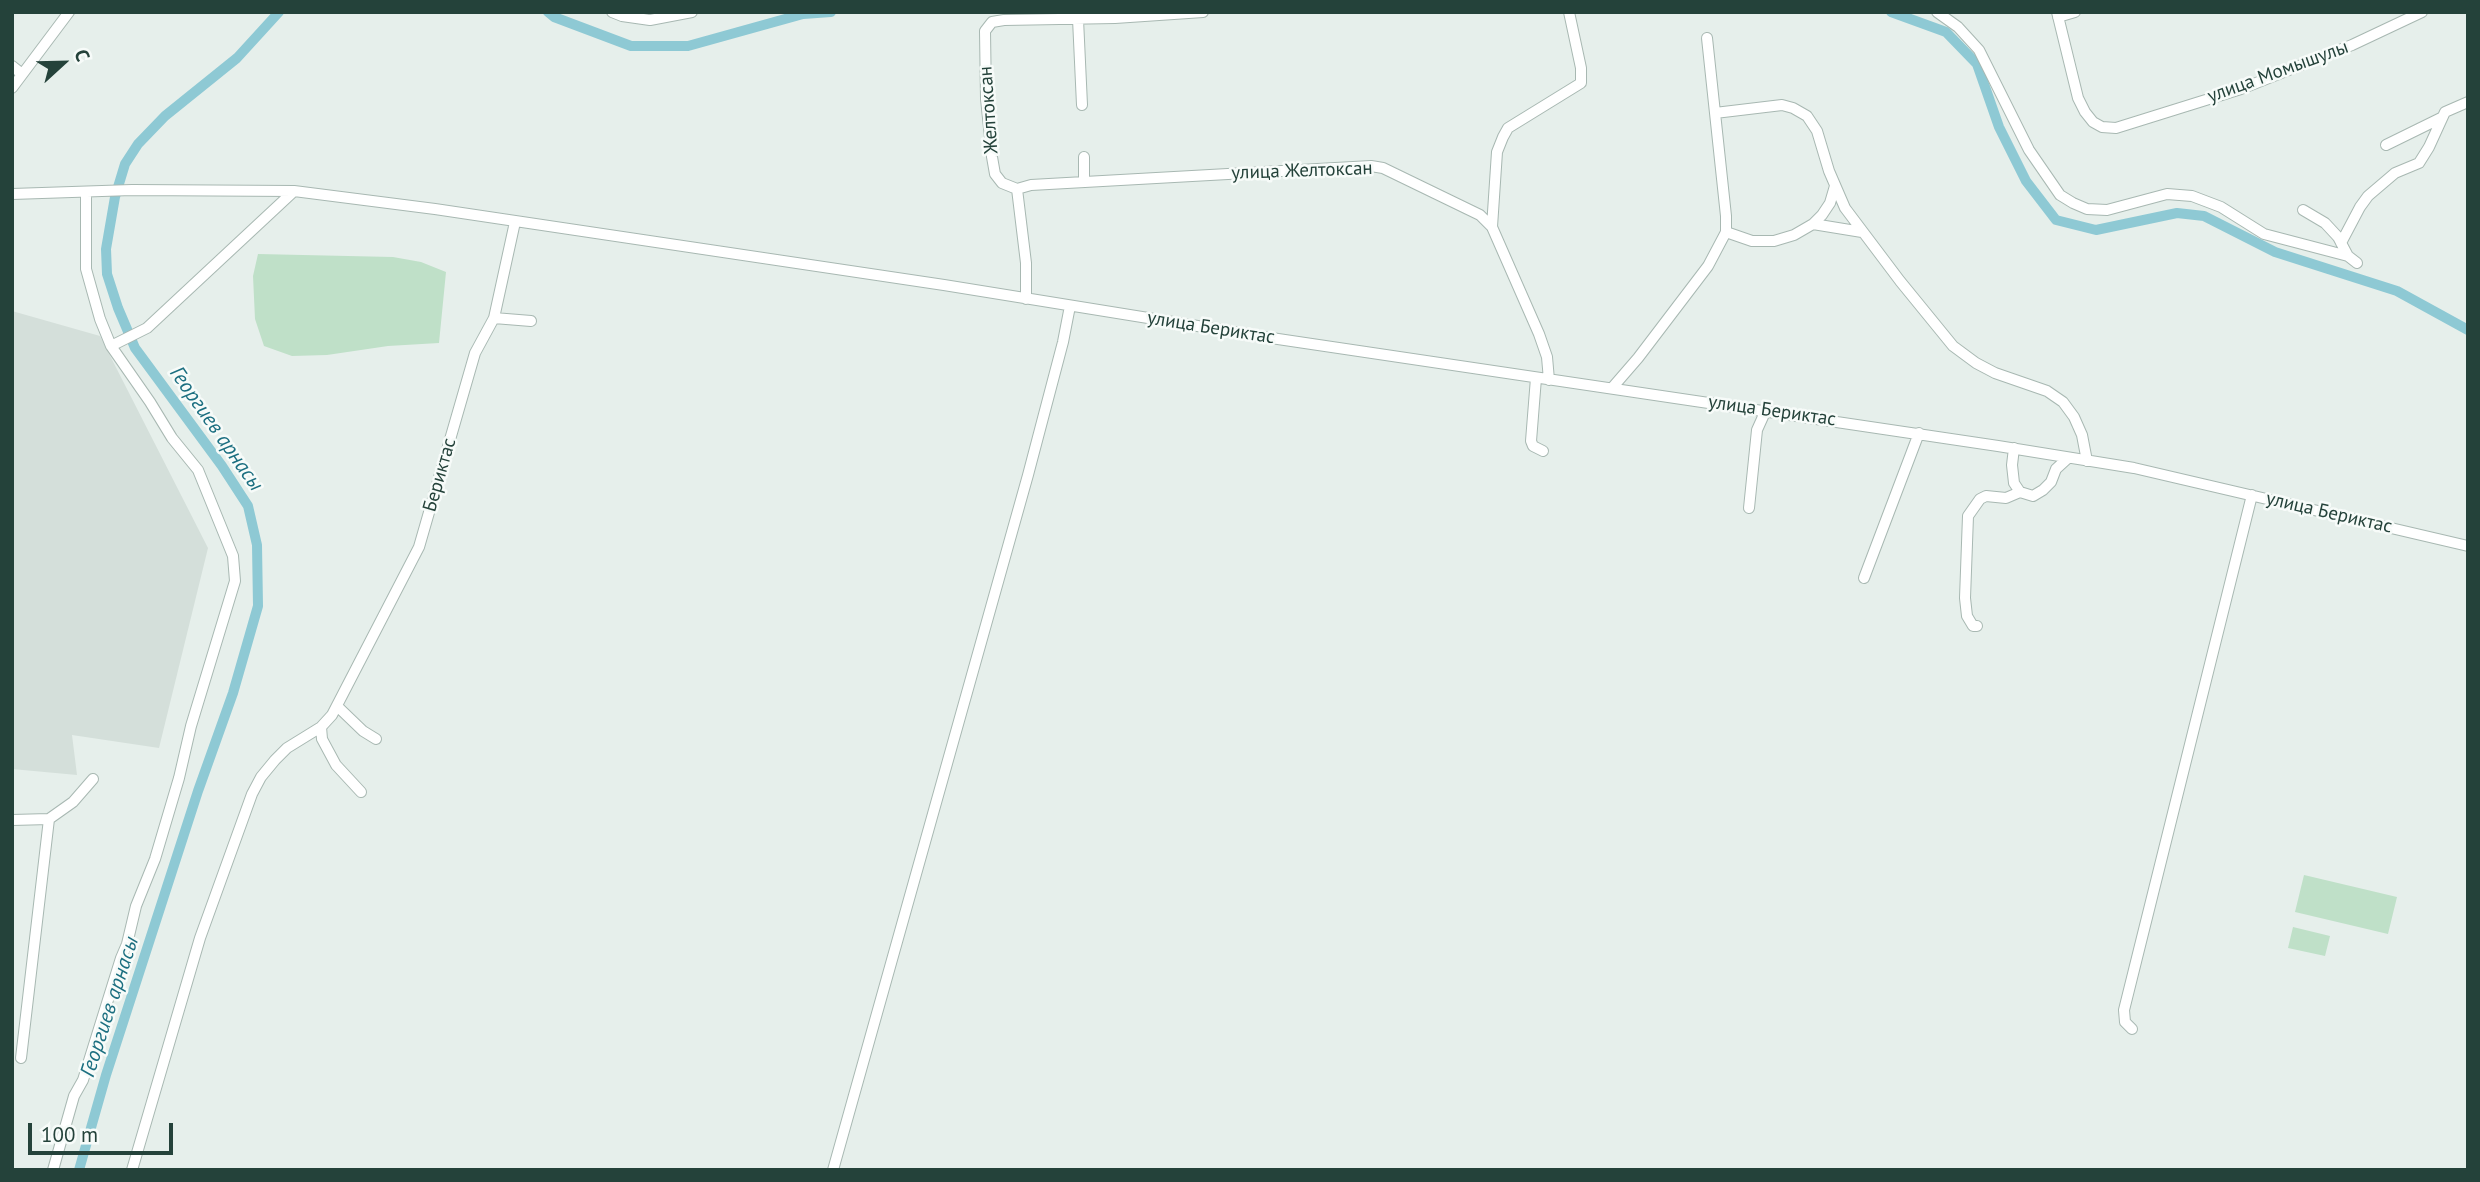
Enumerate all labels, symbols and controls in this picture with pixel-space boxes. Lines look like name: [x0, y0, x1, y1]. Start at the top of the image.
north arrow: [28, 28, 98, 98]
street label: улица Момышулы: [2205, 36, 2351, 108]
text: С: [69, 46, 96, 65]
street label: Желтоксан: [975, 65, 1003, 155]
street label: улица Желтоксан: [1231, 157, 1373, 185]
street label: улица Бериктас: [1146, 307, 1276, 349]
water label: Георгиев арнасы: [164, 362, 268, 496]
street label: улица Бериктас: [1707, 391, 1837, 431]
street label: Бериктас: [419, 436, 461, 514]
street label: улица Бериктас: [2264, 487, 2394, 539]
water label: Георгиев арнасы: [75, 934, 145, 1080]
scale bar: [32, 1108, 177, 1152]
text: 100 m: [41, 1121, 98, 1148]

